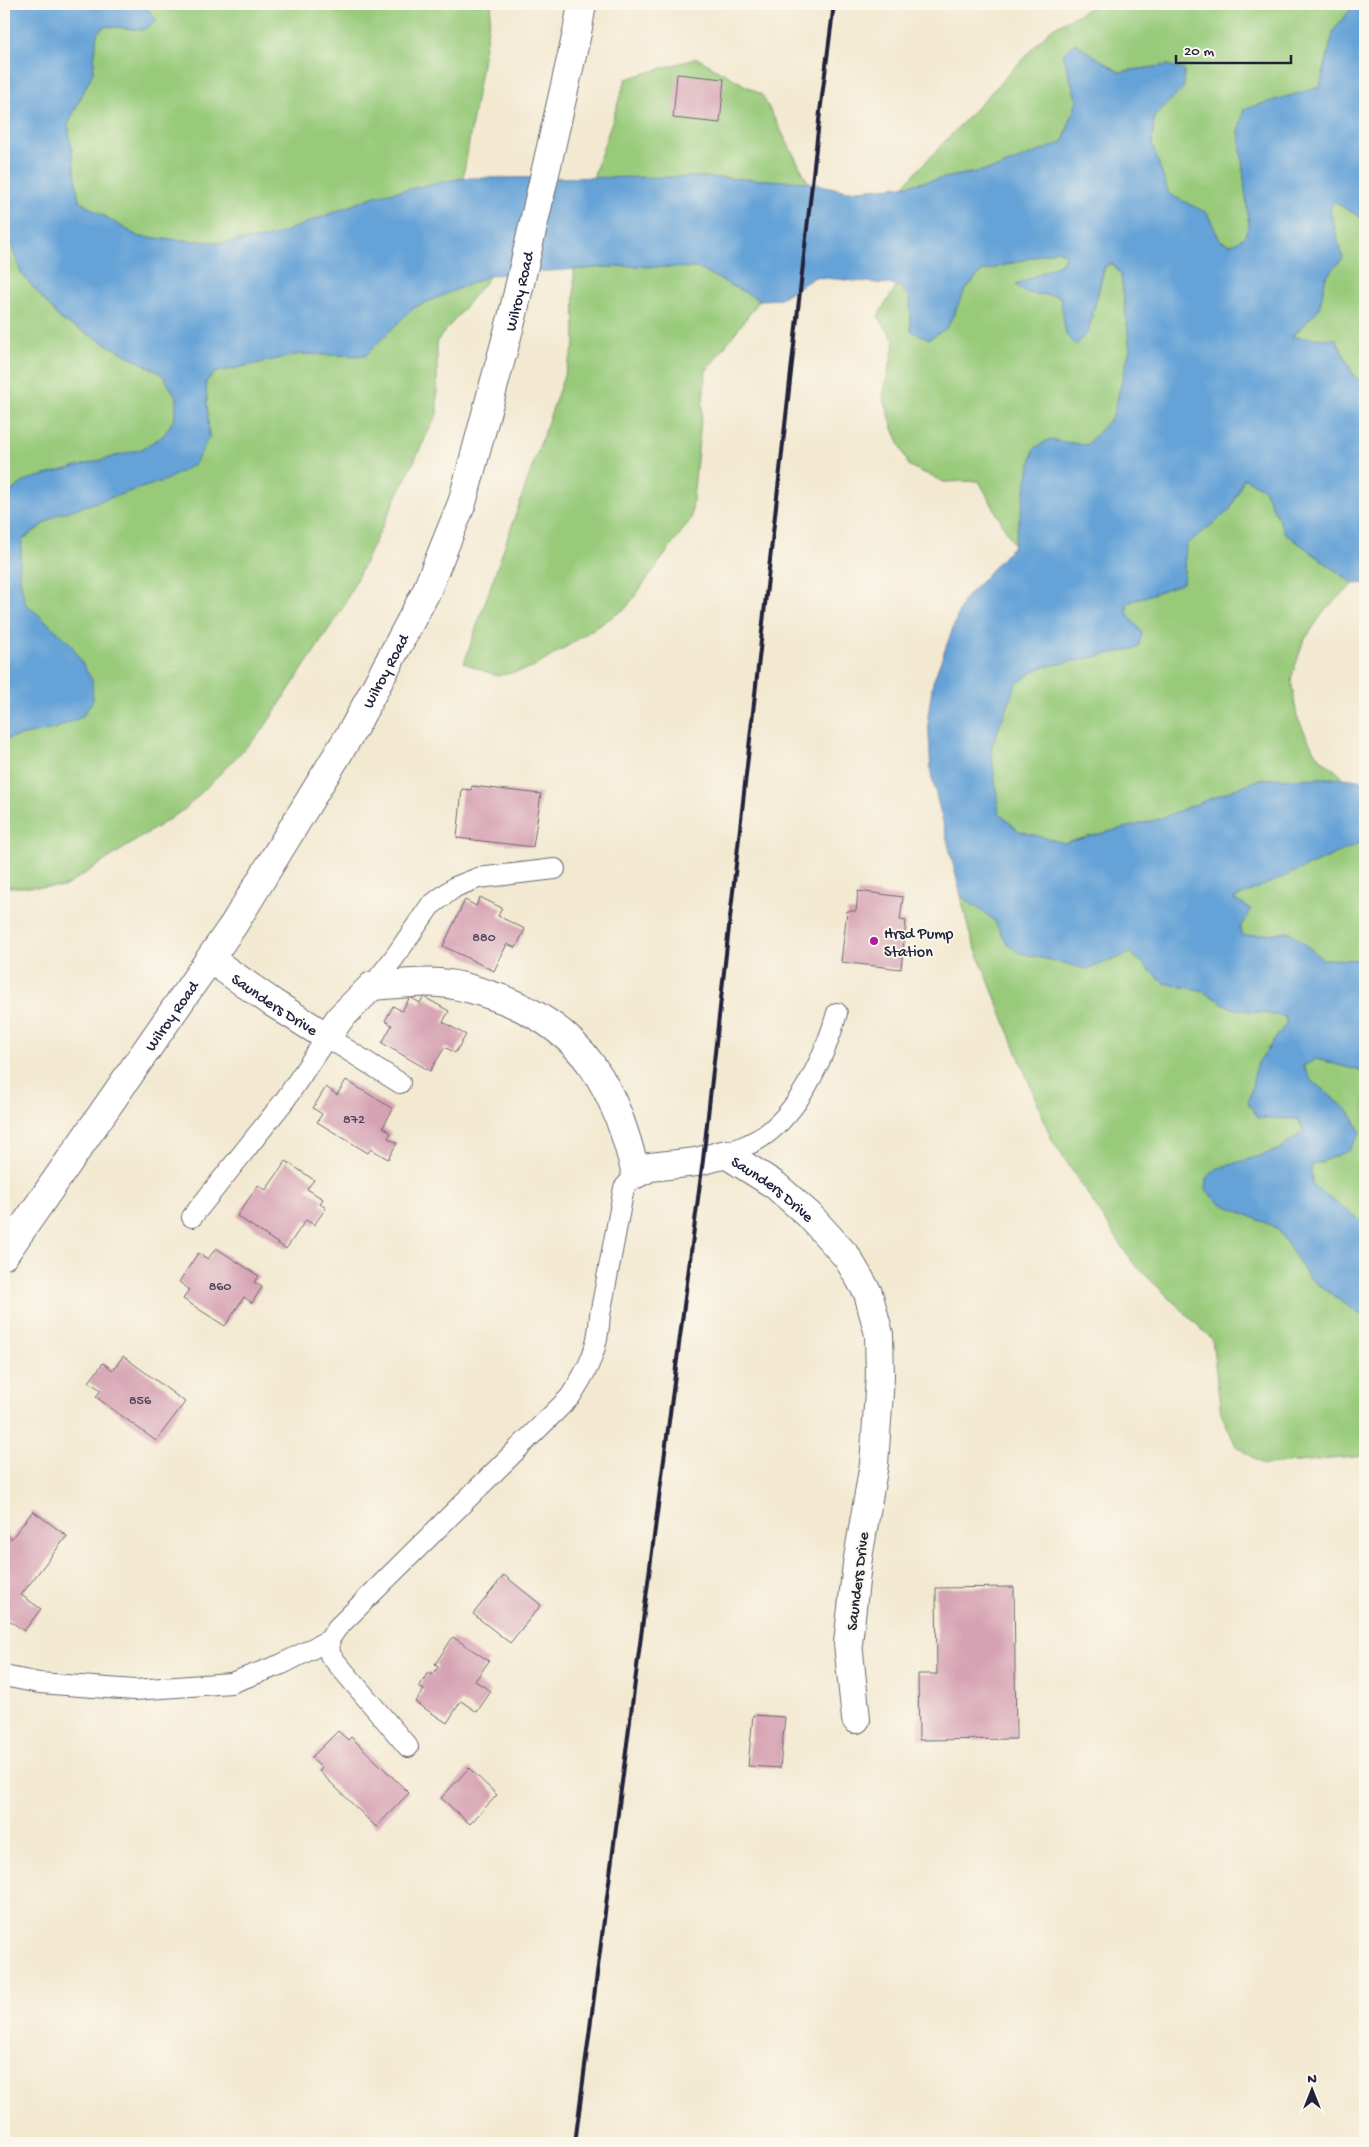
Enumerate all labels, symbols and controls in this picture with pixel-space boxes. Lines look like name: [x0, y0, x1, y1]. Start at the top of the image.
scale bar: [1176, 32, 1292, 64]
text: 20 m: [1184, 43, 1214, 61]
street label: Wilroy Road: [503, 249, 540, 334]
street label: Wilroy Road: [360, 630, 416, 712]
place label: Hrsd Pump Station: [884, 926, 954, 963]
house number: 880: [472, 930, 496, 947]
marker: Hrsd Pump Station: [868, 935, 880, 947]
street label: Saunders Drive: [227, 971, 321, 1042]
street label: Wilroy Road: [143, 977, 205, 1056]
house number: 872: [343, 1112, 365, 1129]
street label: Saunders Drive: [727, 1154, 817, 1228]
house number: 860: [209, 1279, 231, 1296]
house number: 856: [129, 1393, 152, 1410]
street label: Saunders Drive: [844, 1530, 875, 1632]
north arrow: [1286, 2064, 1336, 2114]
text: N: [1307, 2071, 1317, 2088]

